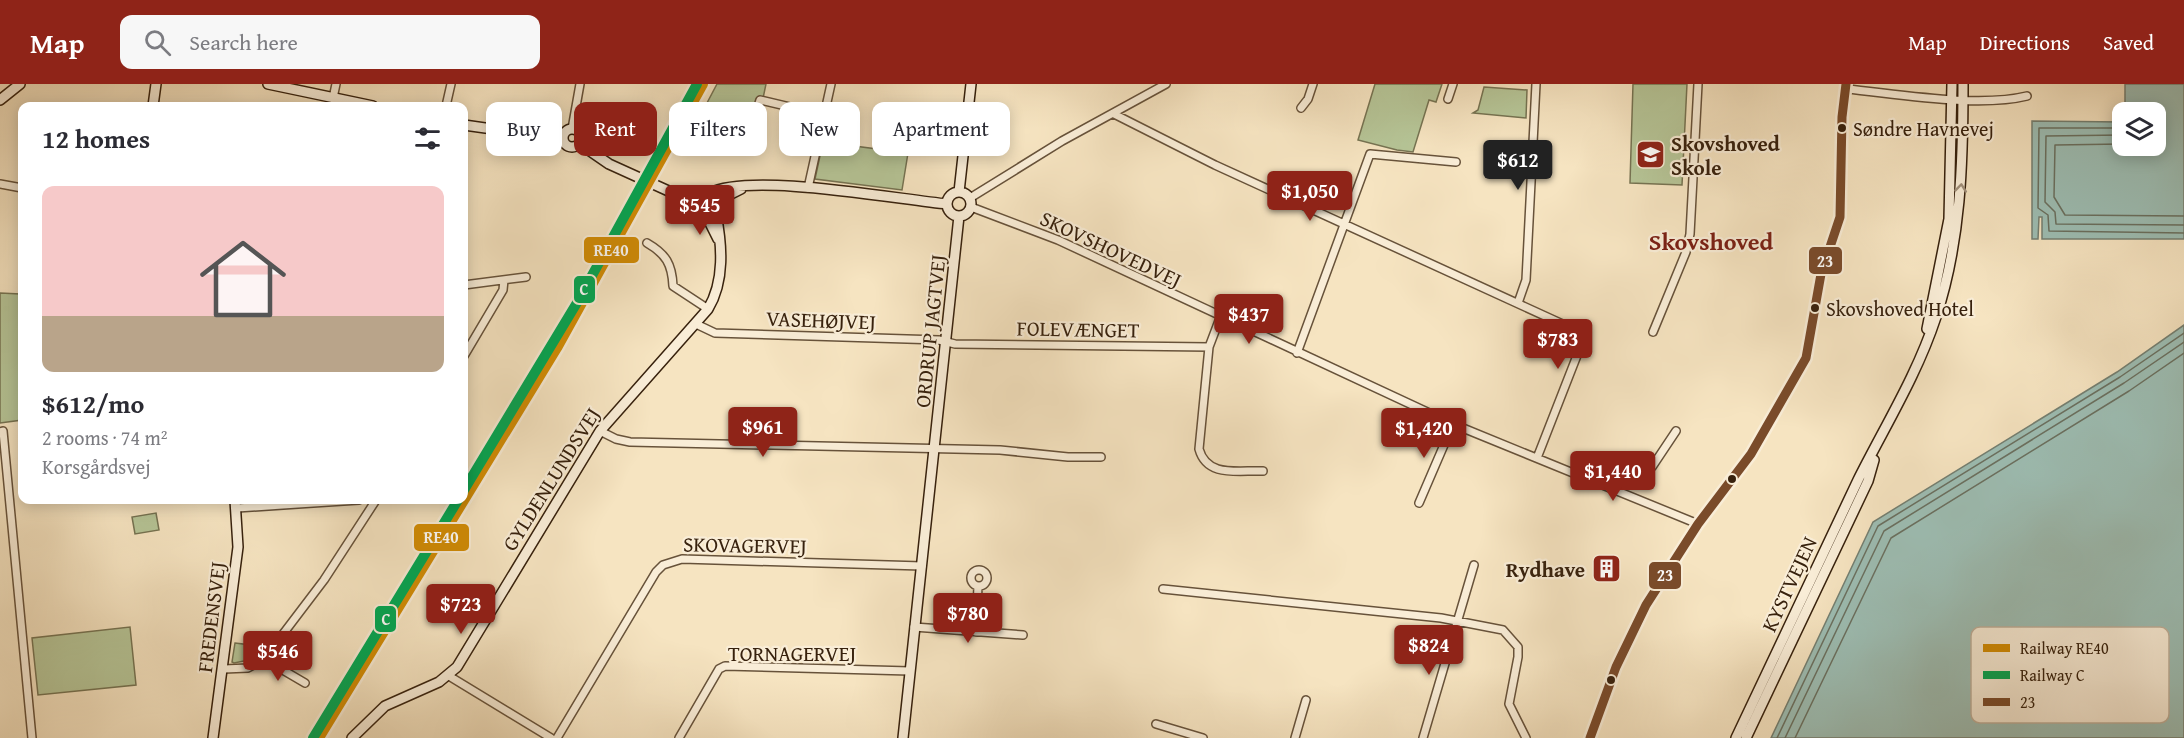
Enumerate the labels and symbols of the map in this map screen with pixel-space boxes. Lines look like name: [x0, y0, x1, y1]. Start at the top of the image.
place label: Søndre Havnevej: [1853, 114, 1994, 143]
marker: Søndre Havnevej: [1836, 122, 1848, 134]
place label: Skovshoved Skole: [1671, 128, 1780, 183]
school or university icon: Skovshoved Skole: [1634, 139, 1666, 171]
pin: $612: [1482, 140, 1554, 191]
pin: $1,050: [1261, 171, 1359, 222]
one-way arrow: [1954, 183, 1967, 192]
pin: $545: [664, 185, 736, 236]
street label: SKOVSHOVEDVEJ: [1035, 203, 1187, 295]
district label: Skovshoved: [1649, 224, 1773, 259]
line badge: RE40: [583, 236, 640, 264]
text: RE40: [593, 238, 629, 262]
line badge: 23: [1808, 246, 1843, 275]
text: 23: [1817, 249, 1833, 273]
street label: ORDRUP JAGTVEJ: [907, 253, 953, 409]
line badge: C: [573, 275, 596, 304]
text: C: [579, 277, 589, 301]
pin: $437: [1213, 294, 1285, 345]
place label: Skovshoved Hotel: [1826, 294, 1974, 323]
marker: Skovshoved Hotel: [1809, 302, 1821, 314]
street label: VASEHØJVEJ: [766, 303, 876, 337]
street label: FOLEVÆNGET: [1016, 312, 1140, 346]
pin: $783: [1522, 319, 1594, 370]
street label: GYLDENLUNDSVEJ: [494, 401, 608, 557]
pin: $961: [727, 407, 799, 458]
pin: $1,420: [1375, 408, 1473, 459]
pin: $1,440: [1564, 451, 1662, 502]
unlabelled marker: [1726, 473, 1738, 485]
line badge: RE40: [413, 523, 470, 552]
text: RE40: [423, 525, 459, 549]
street label: SKOVAGERVEJ: [683, 528, 807, 562]
street label: KYSTVEJEN: [1753, 531, 1825, 637]
building icon: Rydhave: [1590, 553, 1622, 585]
place label: Rydhave: [1506, 554, 1585, 585]
street label: FREDENSVEJ: [189, 560, 233, 674]
line badge: 23: [1648, 561, 1682, 590]
text: 23: [1657, 563, 1673, 587]
pin: $723: [425, 584, 497, 635]
pin: $780: [932, 593, 1004, 644]
line badge: C: [374, 605, 397, 633]
text: C: [381, 607, 391, 631]
pin: $824: [1393, 625, 1465, 676]
legend: [1971, 627, 2169, 723]
pin: $546: [242, 631, 314, 682]
text: Railway RE40: [2020, 636, 2109, 660]
street label: TORNAGERVEJ: [728, 638, 856, 669]
text: Railway C: [2020, 663, 2085, 687]
unlabelled marker: [1605, 674, 1617, 686]
text: 23: [2020, 690, 2035, 714]

